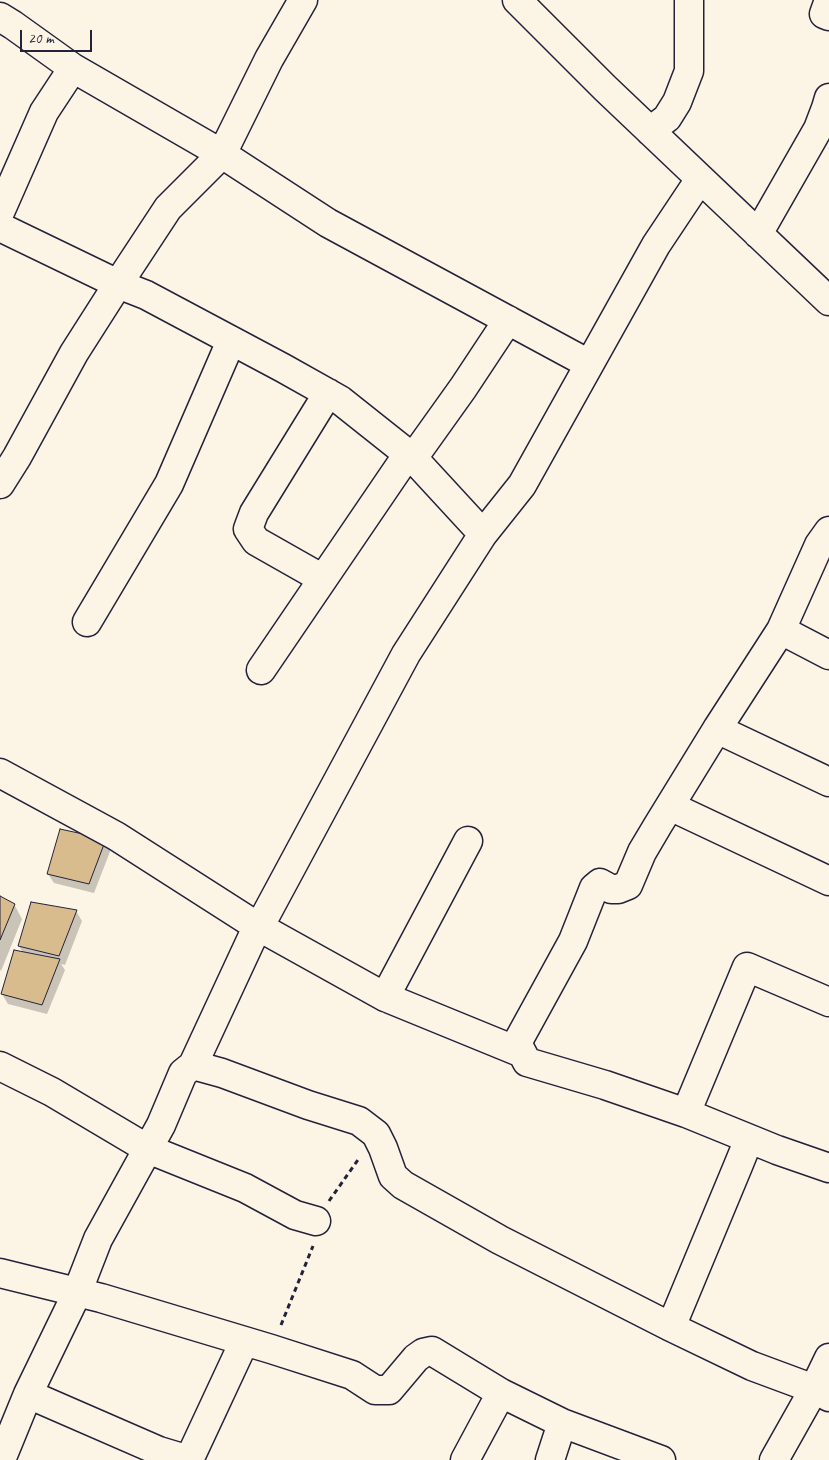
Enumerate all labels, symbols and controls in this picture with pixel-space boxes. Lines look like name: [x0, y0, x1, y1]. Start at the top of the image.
scale bar: [22, 20, 95, 52]
text: 20 m: [28, 29, 54, 48]

